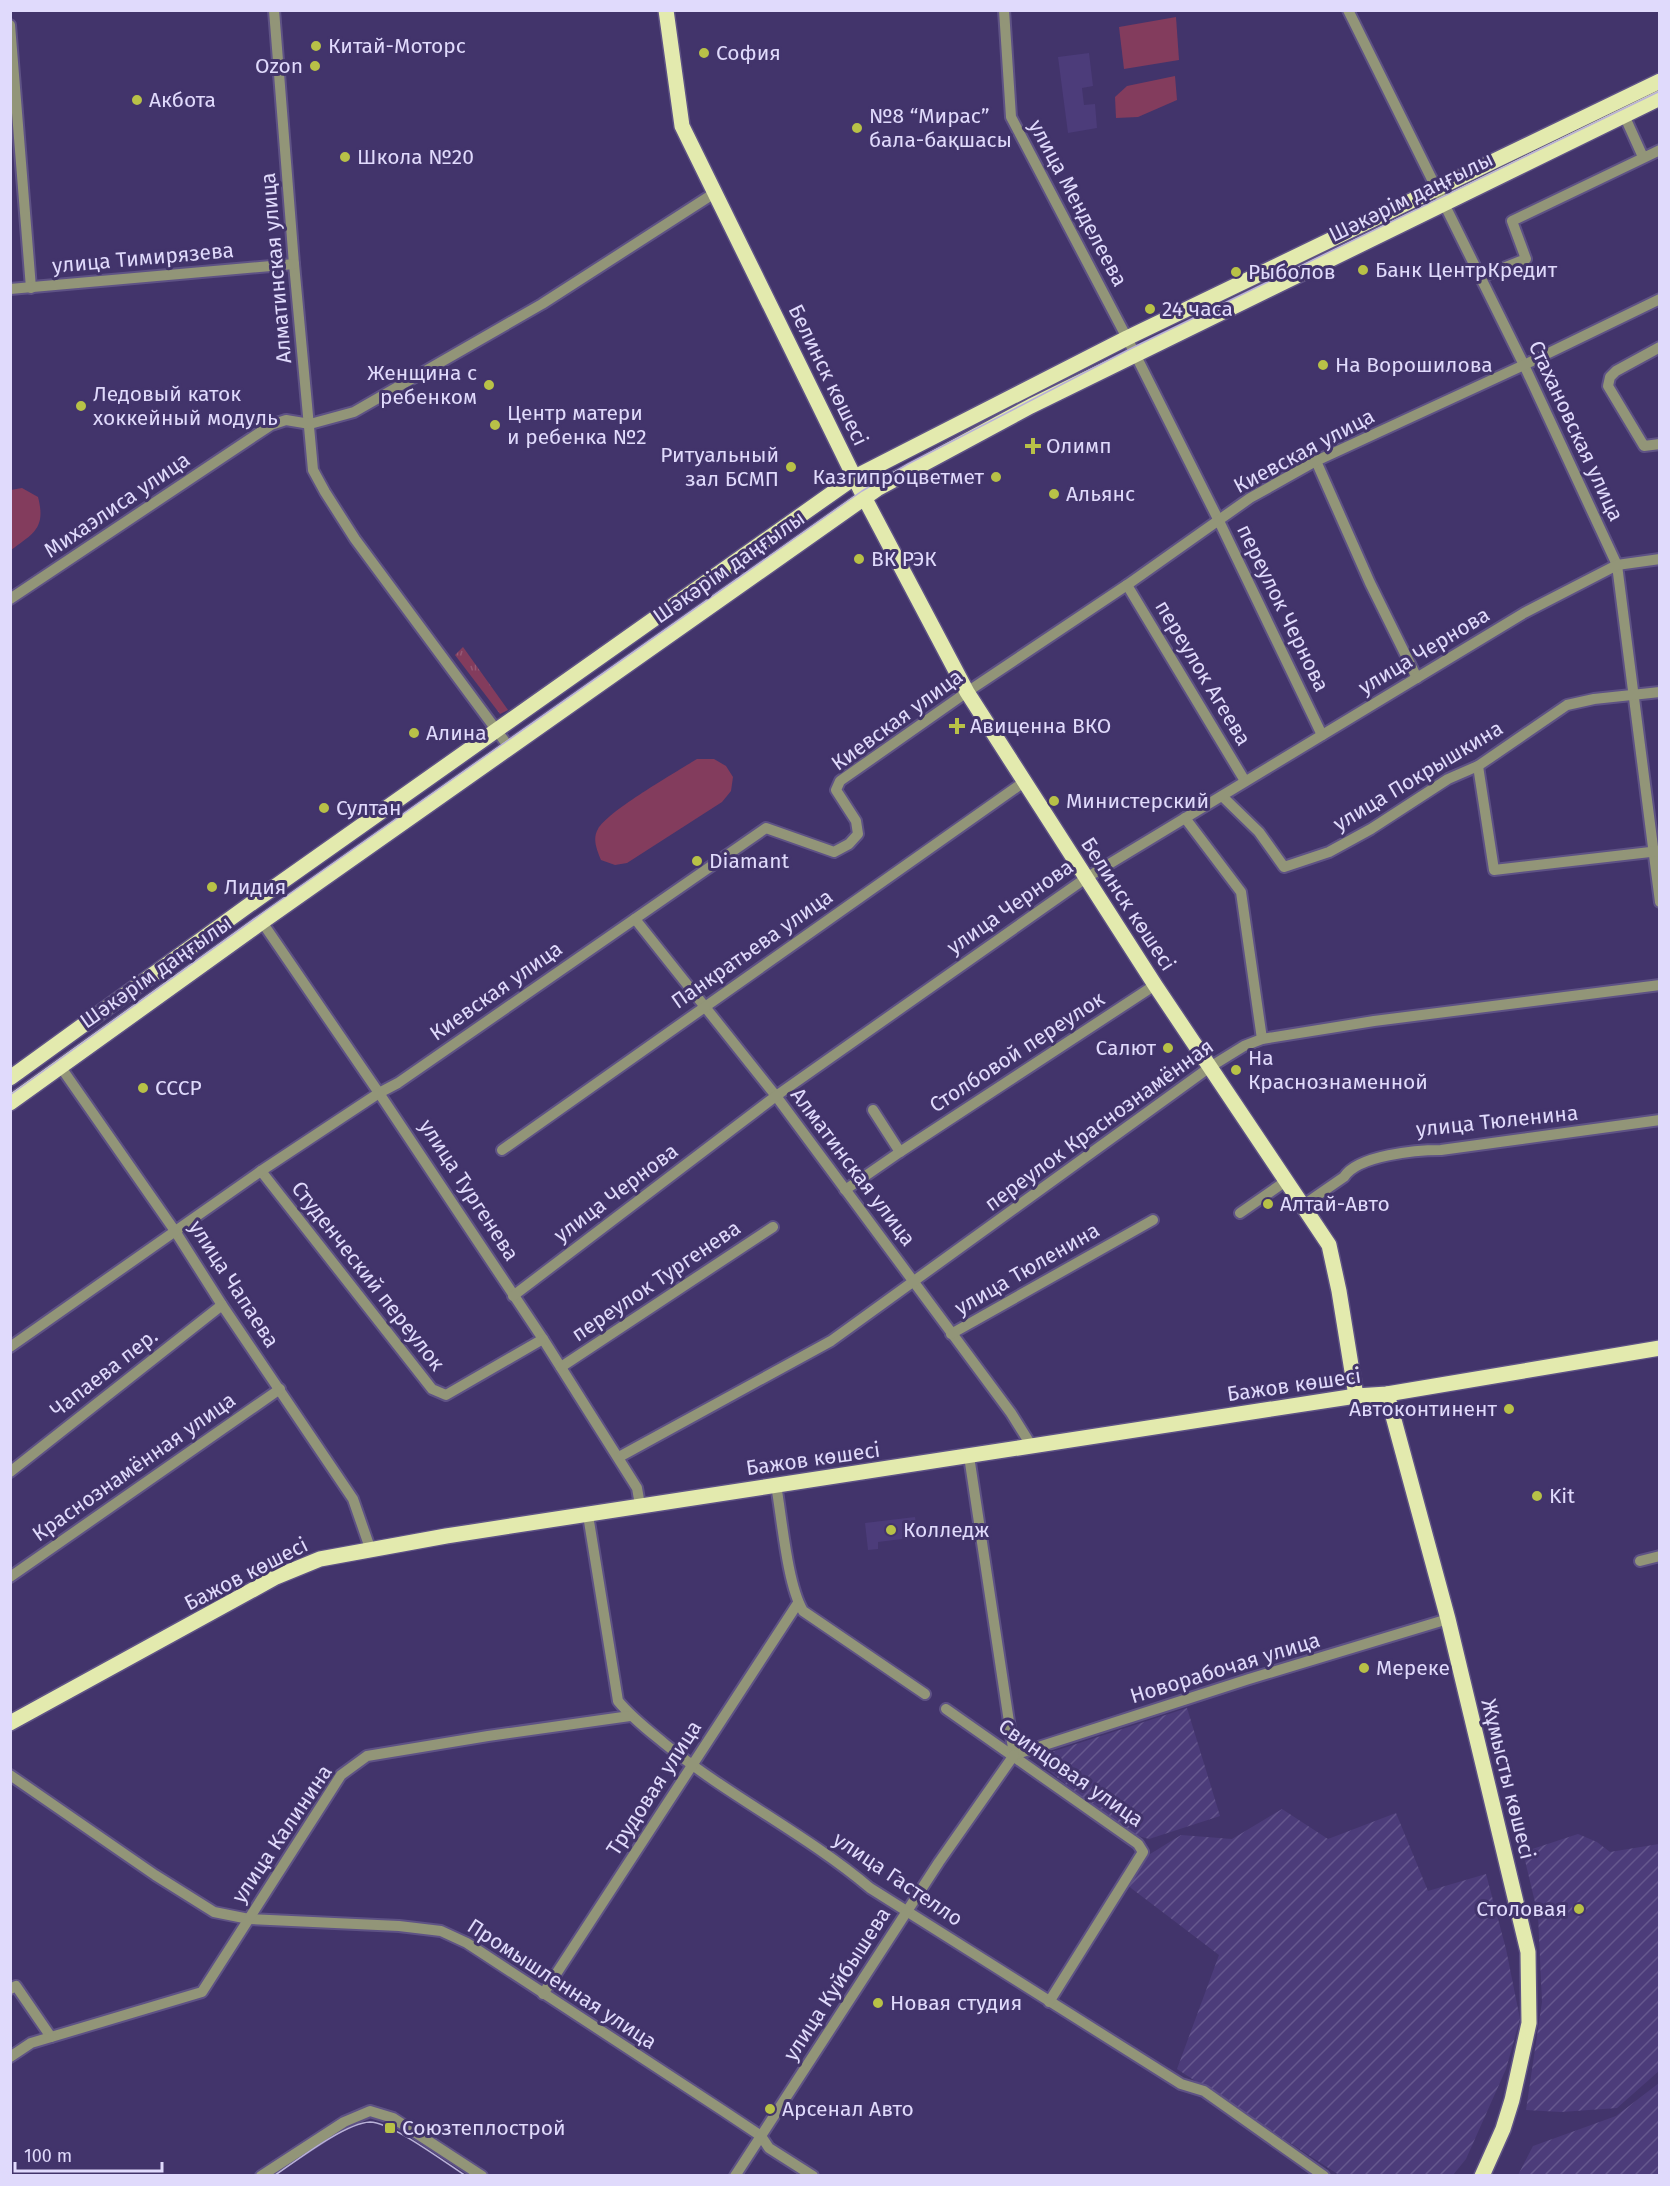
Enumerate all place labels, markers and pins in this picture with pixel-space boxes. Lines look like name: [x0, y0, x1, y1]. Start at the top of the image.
place label: Китай-Моторс: [328, 33, 466, 59]
marker: Китай-Моторс: [309, 39, 323, 53]
place label: София: [716, 40, 781, 66]
marker: София: [697, 46, 711, 60]
place label: Ozon: [255, 53, 303, 79]
marker: Ozon: [308, 59, 322, 73]
place label: Акбота: [149, 87, 216, 113]
marker: Акбота: [130, 93, 144, 107]
place label: №8 “Мирас” бала-бақшасы: [869, 103, 1012, 153]
marker: №8 “Мирас” бала-бақшасы: [850, 121, 864, 135]
place label: Школа №20: [357, 144, 474, 170]
marker: Школа №20: [338, 150, 352, 164]
place label: Банк ЦентрКредит: [1375, 257, 1558, 283]
place label: Рыболов: [1248, 259, 1336, 285]
marker: Банк ЦентрКредит: [1356, 263, 1370, 277]
marker: Рыболов: [1229, 265, 1243, 279]
place label: 24 часа: [1162, 296, 1233, 322]
marker: 24 часа: [1143, 302, 1157, 316]
place label: На Ворошилова: [1335, 352, 1493, 378]
marker: На Ворошилова: [1316, 358, 1330, 372]
place label: Женщина с ребенком: [367, 360, 477, 410]
marker: Женщина с ребенком: [482, 378, 496, 392]
place label: Ледовый каток хоккейный модуль: [93, 381, 278, 431]
marker: Ледовый каток хоккейный модуль: [74, 399, 88, 413]
place label: Центр матери и ребенка №2: [507, 400, 647, 450]
marker: Центр матери и ребенка №2: [488, 418, 502, 432]
place label: Олимп: [1046, 433, 1112, 459]
marker: Олимп: [1024, 437, 1042, 455]
place label: Ритуальный зал БСМП: [660, 442, 779, 492]
marker: Ритуальный зал БСМП: [784, 460, 798, 474]
place label: Казгипроцветмет: [813, 464, 985, 490]
marker: Казгипроцветмет: [989, 470, 1003, 484]
place label: Альянс: [1066, 481, 1135, 507]
marker: Альянс: [1047, 487, 1061, 501]
place label: ВК РЭК: [871, 546, 937, 572]
marker: ВК РЭК: [852, 552, 866, 566]
place label: Авиценна ВКО: [970, 713, 1111, 739]
marker: Авиценна ВКО: [948, 717, 966, 735]
place label: Алина: [426, 720, 487, 746]
marker: Алина: [407, 726, 421, 740]
place label: Министерский: [1066, 788, 1209, 814]
marker: Министерский: [1047, 794, 1061, 808]
place label: Султан: [336, 795, 401, 821]
marker: Султан: [317, 801, 331, 815]
place label: Diamant: [709, 848, 790, 874]
marker: Diamant: [690, 854, 704, 868]
place label: Лидия: [224, 874, 286, 900]
marker: Лидия: [205, 880, 219, 894]
place label: Салют: [1095, 1035, 1157, 1061]
marker: Салют: [1161, 1041, 1175, 1055]
place label: На Краснознаменной: [1248, 1045, 1428, 1095]
marker: На Краснознаменной: [1229, 1063, 1243, 1077]
place label: СССР: [155, 1075, 202, 1101]
marker: СССР: [136, 1081, 150, 1095]
place label: Алтай-Авто: [1280, 1191, 1390, 1217]
marker: Алтай-Авто: [1261, 1197, 1275, 1211]
place label: Автоконтинент: [1349, 1396, 1498, 1422]
marker: Автоконтинент: [1502, 1402, 1516, 1416]
place label: Kit: [1549, 1483, 1575, 1509]
marker: Kit: [1530, 1489, 1544, 1503]
place label: Колледж: [903, 1517, 989, 1543]
marker: Колледж: [884, 1523, 898, 1537]
place label: Мереке: [1376, 1655, 1450, 1681]
marker: Мереке: [1357, 1661, 1371, 1675]
place label: Столовая: [1476, 1896, 1567, 1922]
marker: Столовая: [1572, 1902, 1586, 1916]
place label: Новая студия: [890, 1990, 1022, 2016]
marker: Новая студия: [871, 1996, 885, 2010]
place label: Арсенал Авто: [782, 2096, 914, 2122]
marker: Арсенал Авто: [763, 2102, 777, 2116]
place label: Союзтеплострой: [402, 2115, 566, 2141]
marker: Союзтеплострой: [383, 2121, 397, 2135]

